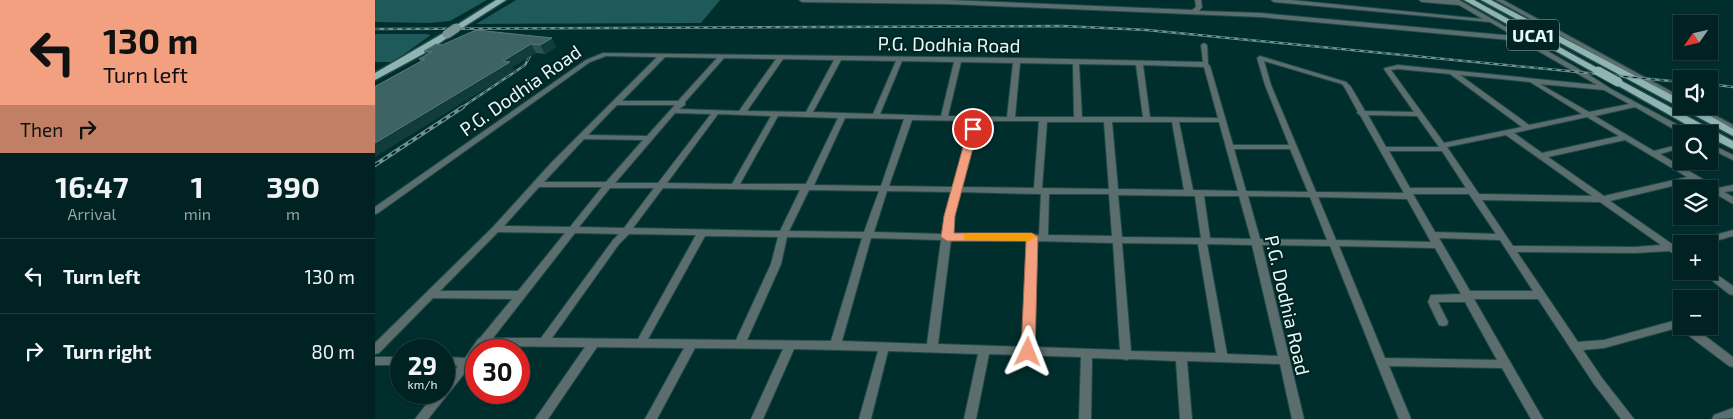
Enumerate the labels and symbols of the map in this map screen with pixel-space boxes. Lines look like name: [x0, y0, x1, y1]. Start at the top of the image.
north arrow: [1673, 15, 1717, 60]
road number: UCA1: [1507, 20, 1559, 50]
street label: P.G. Dodhia Road: [877, 31, 1021, 57]
street label: P.G. Dodhia Road: [455, 40, 585, 140]
pin: [952, 108, 994, 150]
street label: P.G. Dodhia Road: [1261, 233, 1315, 377]
position arrow: [1001, 325, 1053, 377]
speed limit sign: 30: [465, 339, 530, 404]

